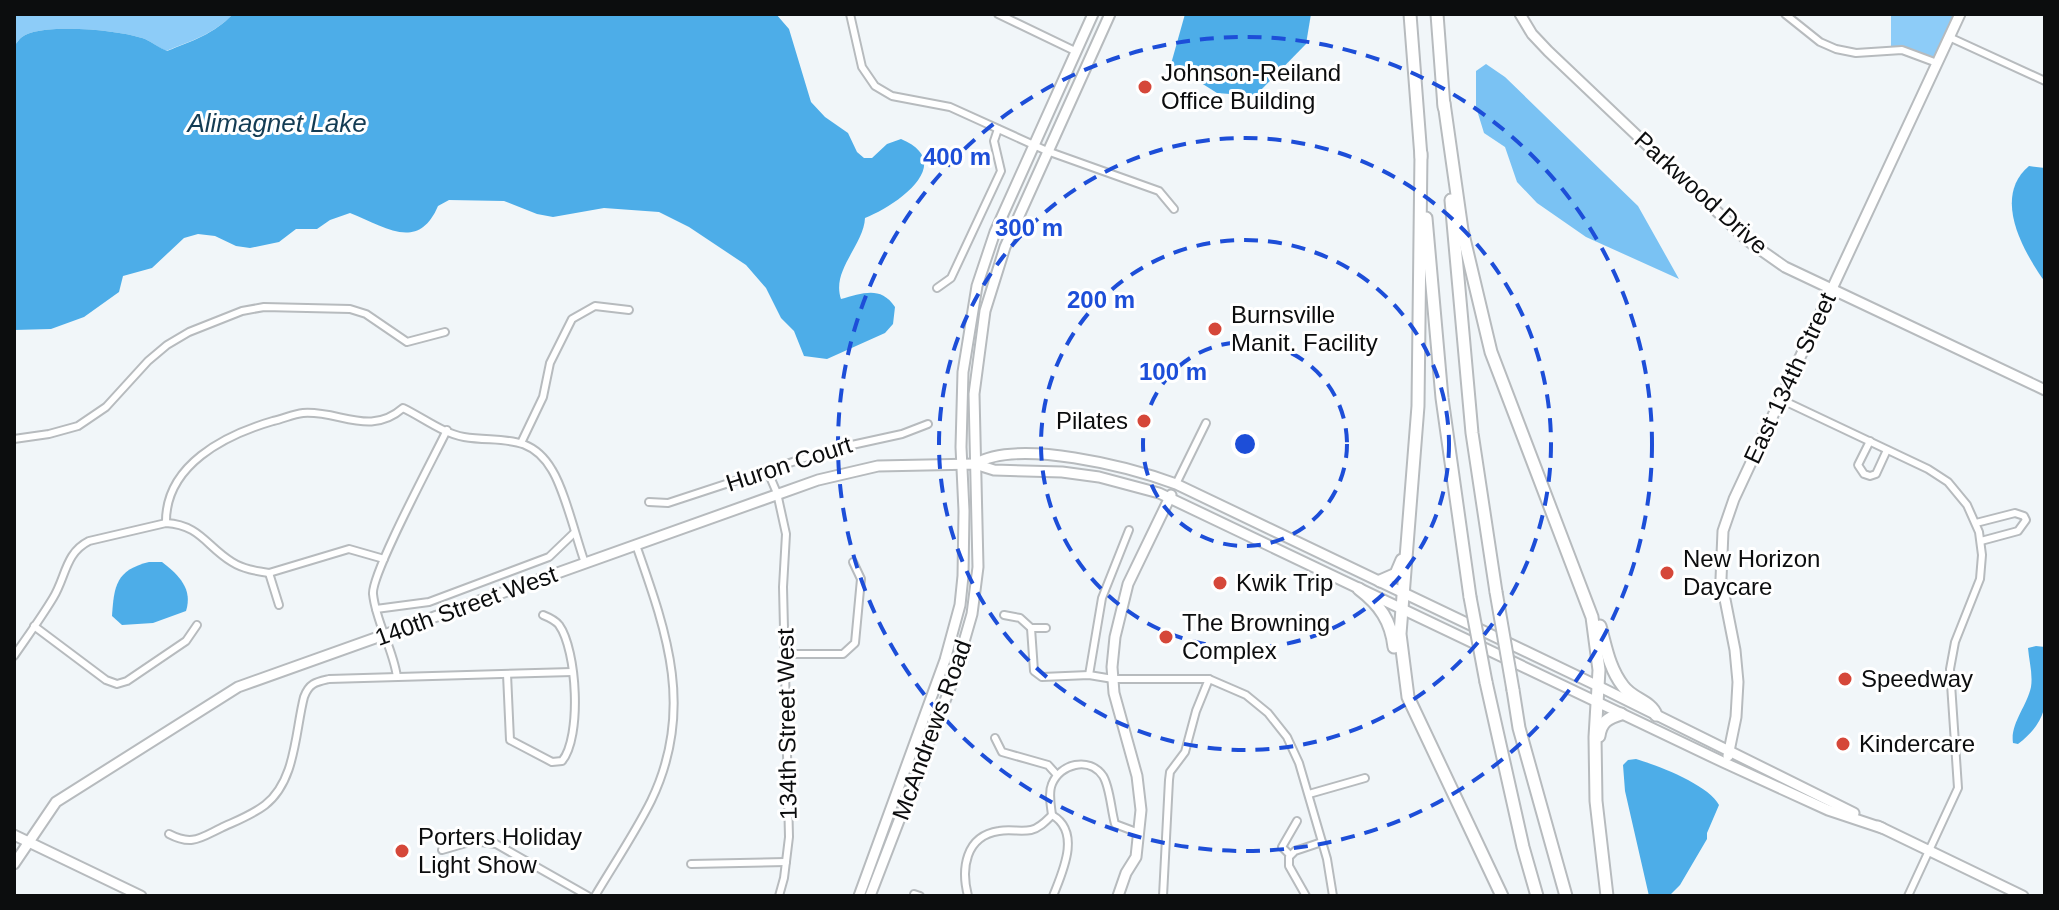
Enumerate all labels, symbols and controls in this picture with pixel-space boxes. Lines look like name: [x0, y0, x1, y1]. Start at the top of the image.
place label: Johnson-Reiland Office Building: [1161, 59, 1341, 114]
marker: Johnson-Reiland Office Building: [1136, 78, 1154, 96]
water label: Alimagnet Lake: [185, 108, 367, 138]
street label: Parkwood Drive: [1629, 126, 1773, 259]
text: 400 m: [923, 143, 991, 170]
text: 300 m: [995, 214, 1063, 241]
text: 200 m: [1067, 286, 1135, 313]
street label: East 134th Street: [1738, 288, 1841, 468]
place label: Burnsville Manit. Facility: [1231, 301, 1378, 356]
marker: Burnsville Manit. Facility: [1206, 320, 1224, 338]
text: 100 m: [1139, 358, 1207, 385]
place label: Pilates: [1056, 407, 1128, 434]
marker: Pilates: [1135, 412, 1153, 430]
street label: Huron Court: [723, 430, 855, 497]
centre of rings: [1231, 430, 1259, 458]
place label: New Horizon Daycare: [1683, 545, 1820, 600]
street label: 140th Street West: [371, 560, 561, 651]
marker: New Horizon Daycare: [1658, 564, 1676, 582]
place label: Kwik Trip: [1236, 569, 1333, 596]
marker: Kwik Trip: [1211, 574, 1229, 592]
place label: The Browning Complex: [1182, 609, 1330, 664]
street label: 134th Street West: [771, 628, 802, 820]
marker: The Browning Complex: [1157, 628, 1175, 646]
street label: McAndrews Road: [886, 636, 977, 823]
place label: Speedway: [1861, 665, 1973, 692]
marker: Speedway: [1836, 670, 1854, 688]
place label: Kindercare: [1859, 730, 1975, 757]
marker: Kindercare: [1834, 735, 1852, 753]
place label: Porters Holiday Light Show: [418, 823, 582, 878]
marker: Porters Holiday Light Show: [393, 842, 411, 860]

